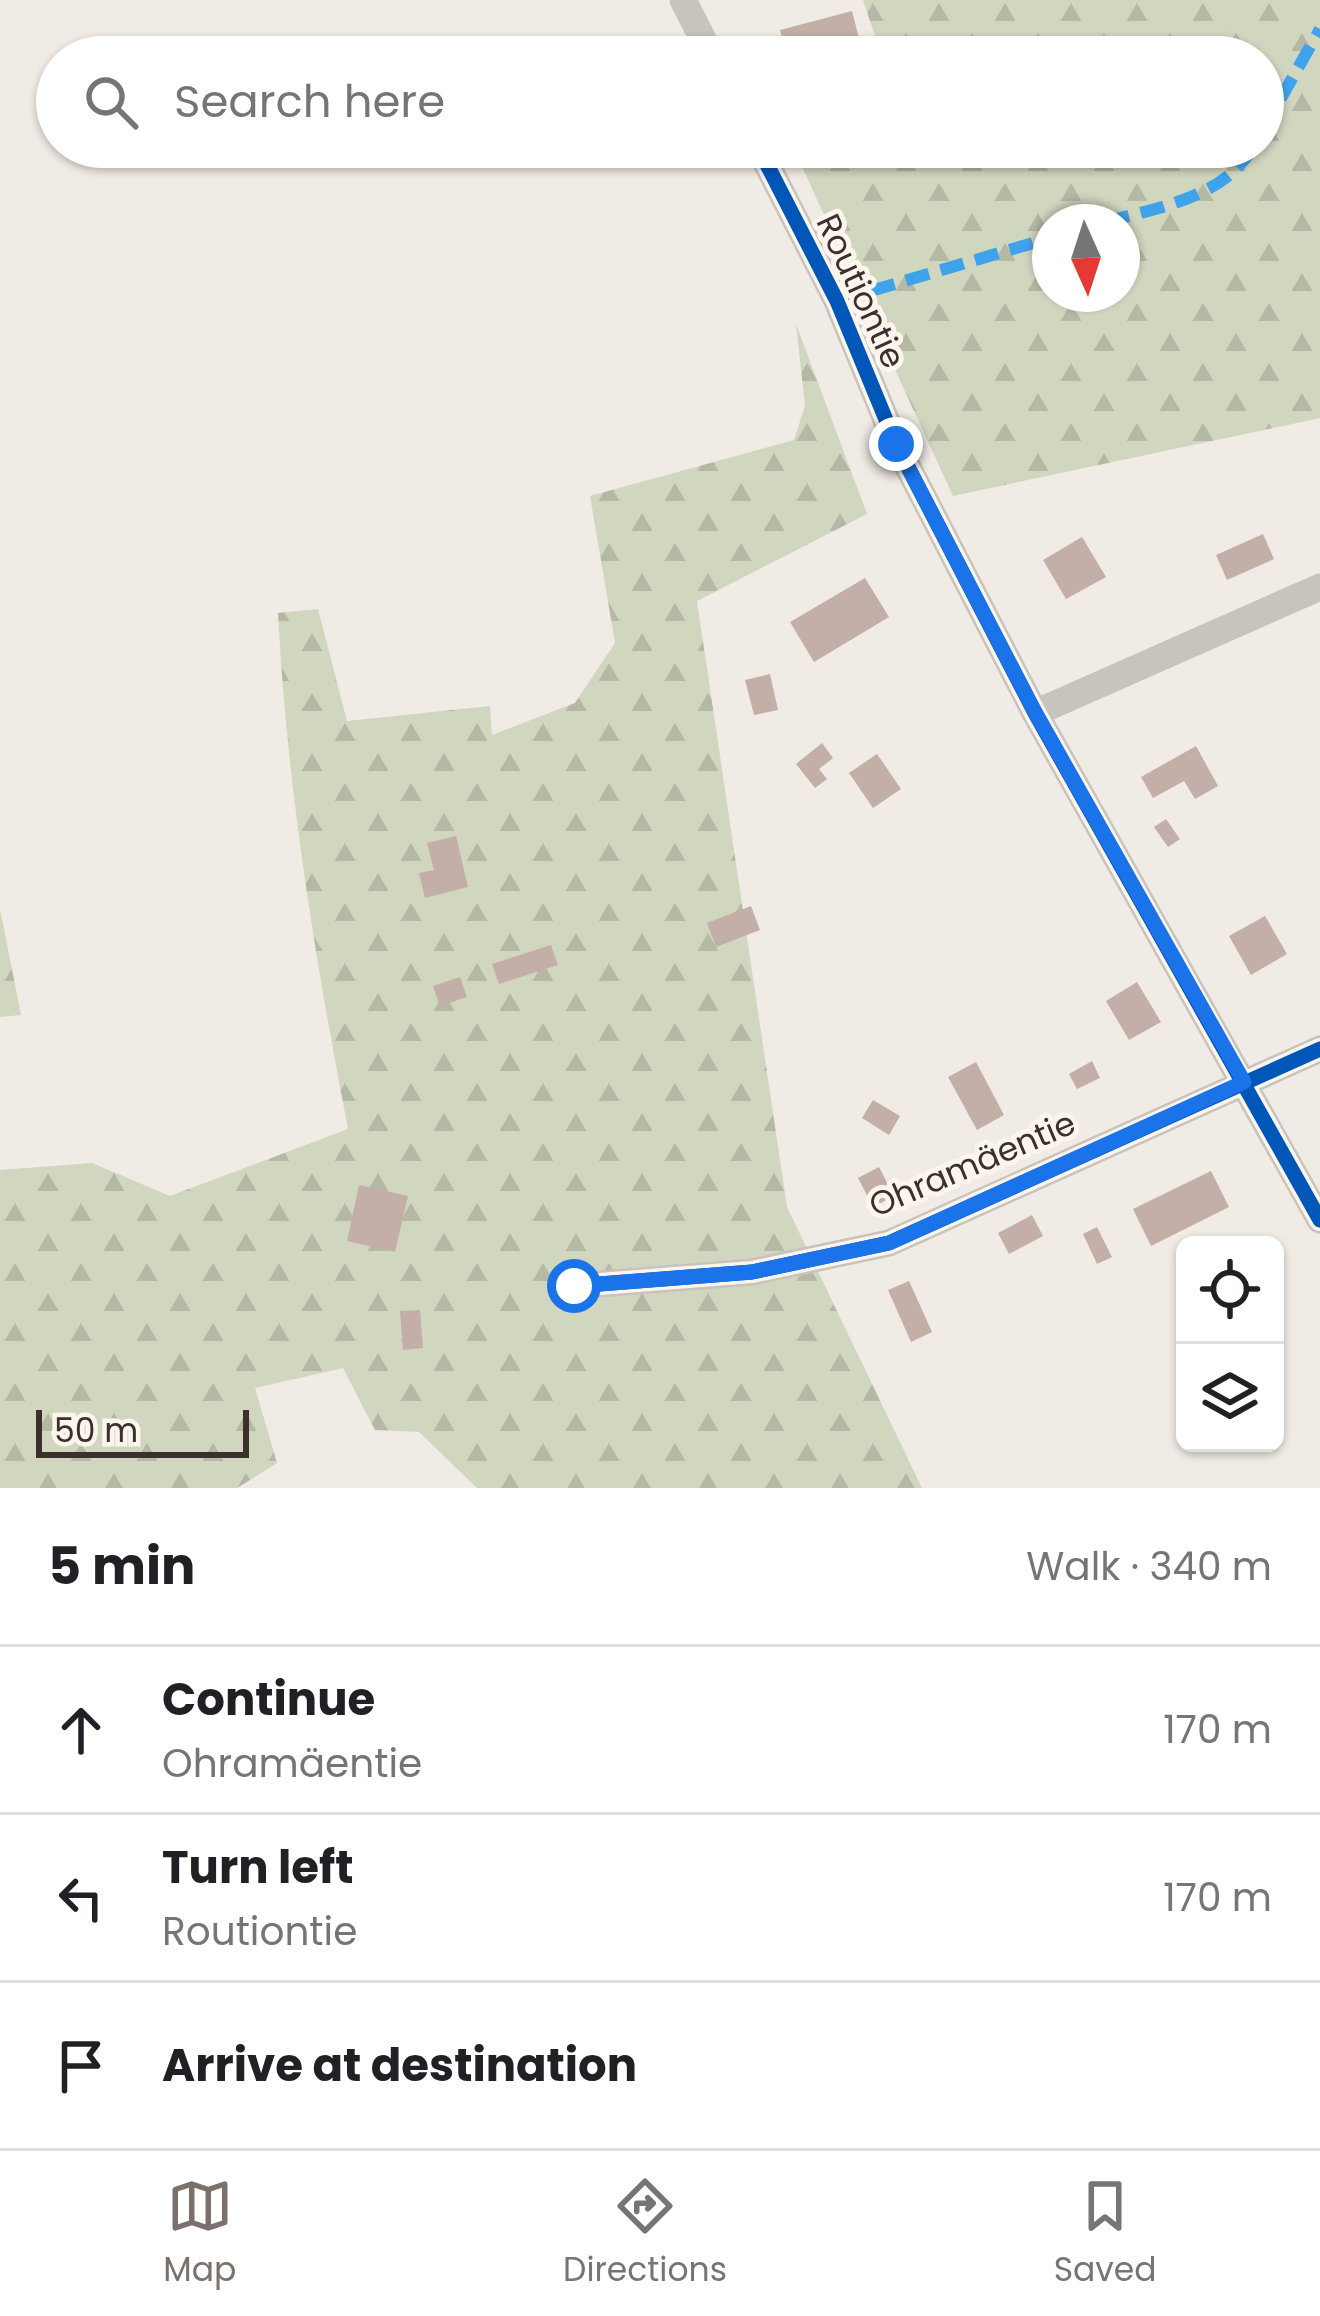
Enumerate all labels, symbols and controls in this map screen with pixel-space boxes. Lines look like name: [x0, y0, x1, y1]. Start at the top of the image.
search box: [36, 36, 1284, 168]
icon: search: [78, 69, 144, 135]
text: Search here: [174, 70, 445, 133]
north arrow: [1032, 204, 1140, 312]
street label: Routiontie: [805, 206, 917, 376]
route end: [869, 417, 923, 471]
street label: Ohramäentie: [861, 1099, 1083, 1229]
map controls: [1176, 1236, 1284, 1452]
button: locate: [1176, 1236, 1284, 1344]
route start: [547, 1259, 601, 1313]
button: layers: [1176, 1344, 1284, 1452]
scale bar: [36, 1404, 249, 1457]
text: 50 m: [54, 1407, 138, 1454]
text: 5 min: [48, 1530, 195, 1602]
text: Walk · 340 m: [1026, 1539, 1272, 1594]
text: Continue: [162, 1668, 375, 1731]
icon: ahead: [48, 1697, 114, 1763]
text: 170 m: [1163, 1702, 1272, 1757]
text: Ohramäentie: [162, 1736, 422, 1791]
text: Turn left: [162, 1836, 354, 1899]
icon: left: [48, 1865, 114, 1931]
text: 170 m: [1163, 1870, 1272, 1925]
text: Routiontie: [162, 1904, 357, 1959]
icon: arrive: [48, 2033, 114, 2099]
text: Arrive at destination: [162, 2034, 637, 2097]
tab: Map: [163, 2173, 236, 2295]
tab: Directions: [563, 2173, 727, 2295]
tab: Saved: [1054, 2173, 1157, 2295]

